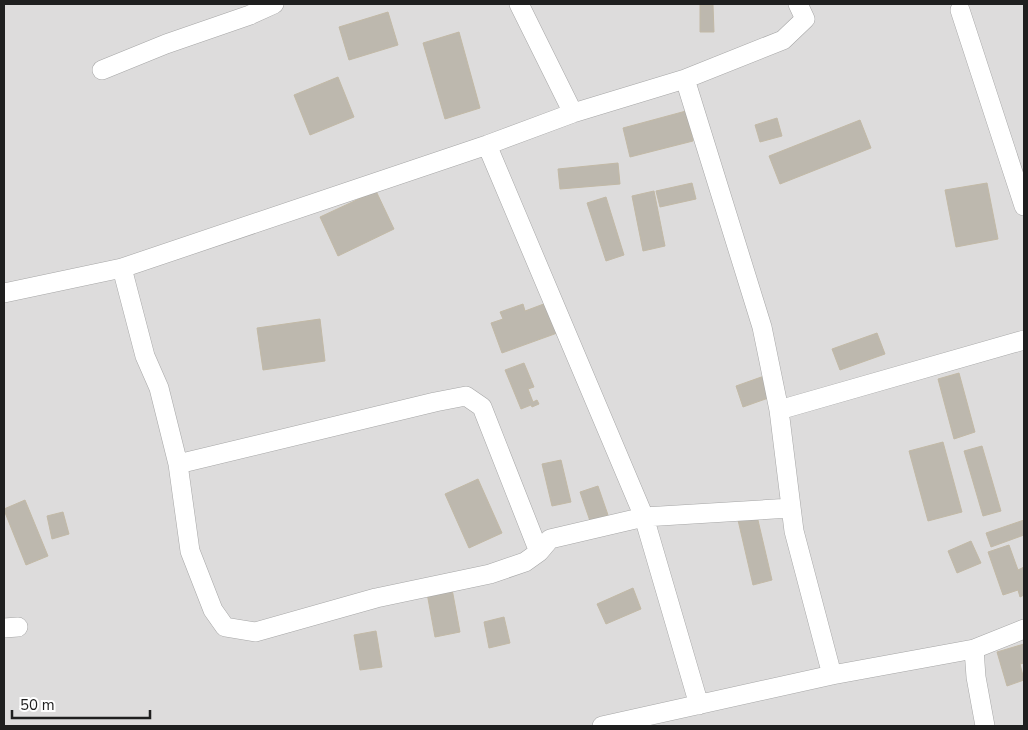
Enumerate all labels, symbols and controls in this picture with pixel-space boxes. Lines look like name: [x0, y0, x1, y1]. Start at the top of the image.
scale bar: [12, 688, 150, 720]
text: 50 m: [20, 695, 55, 715]

